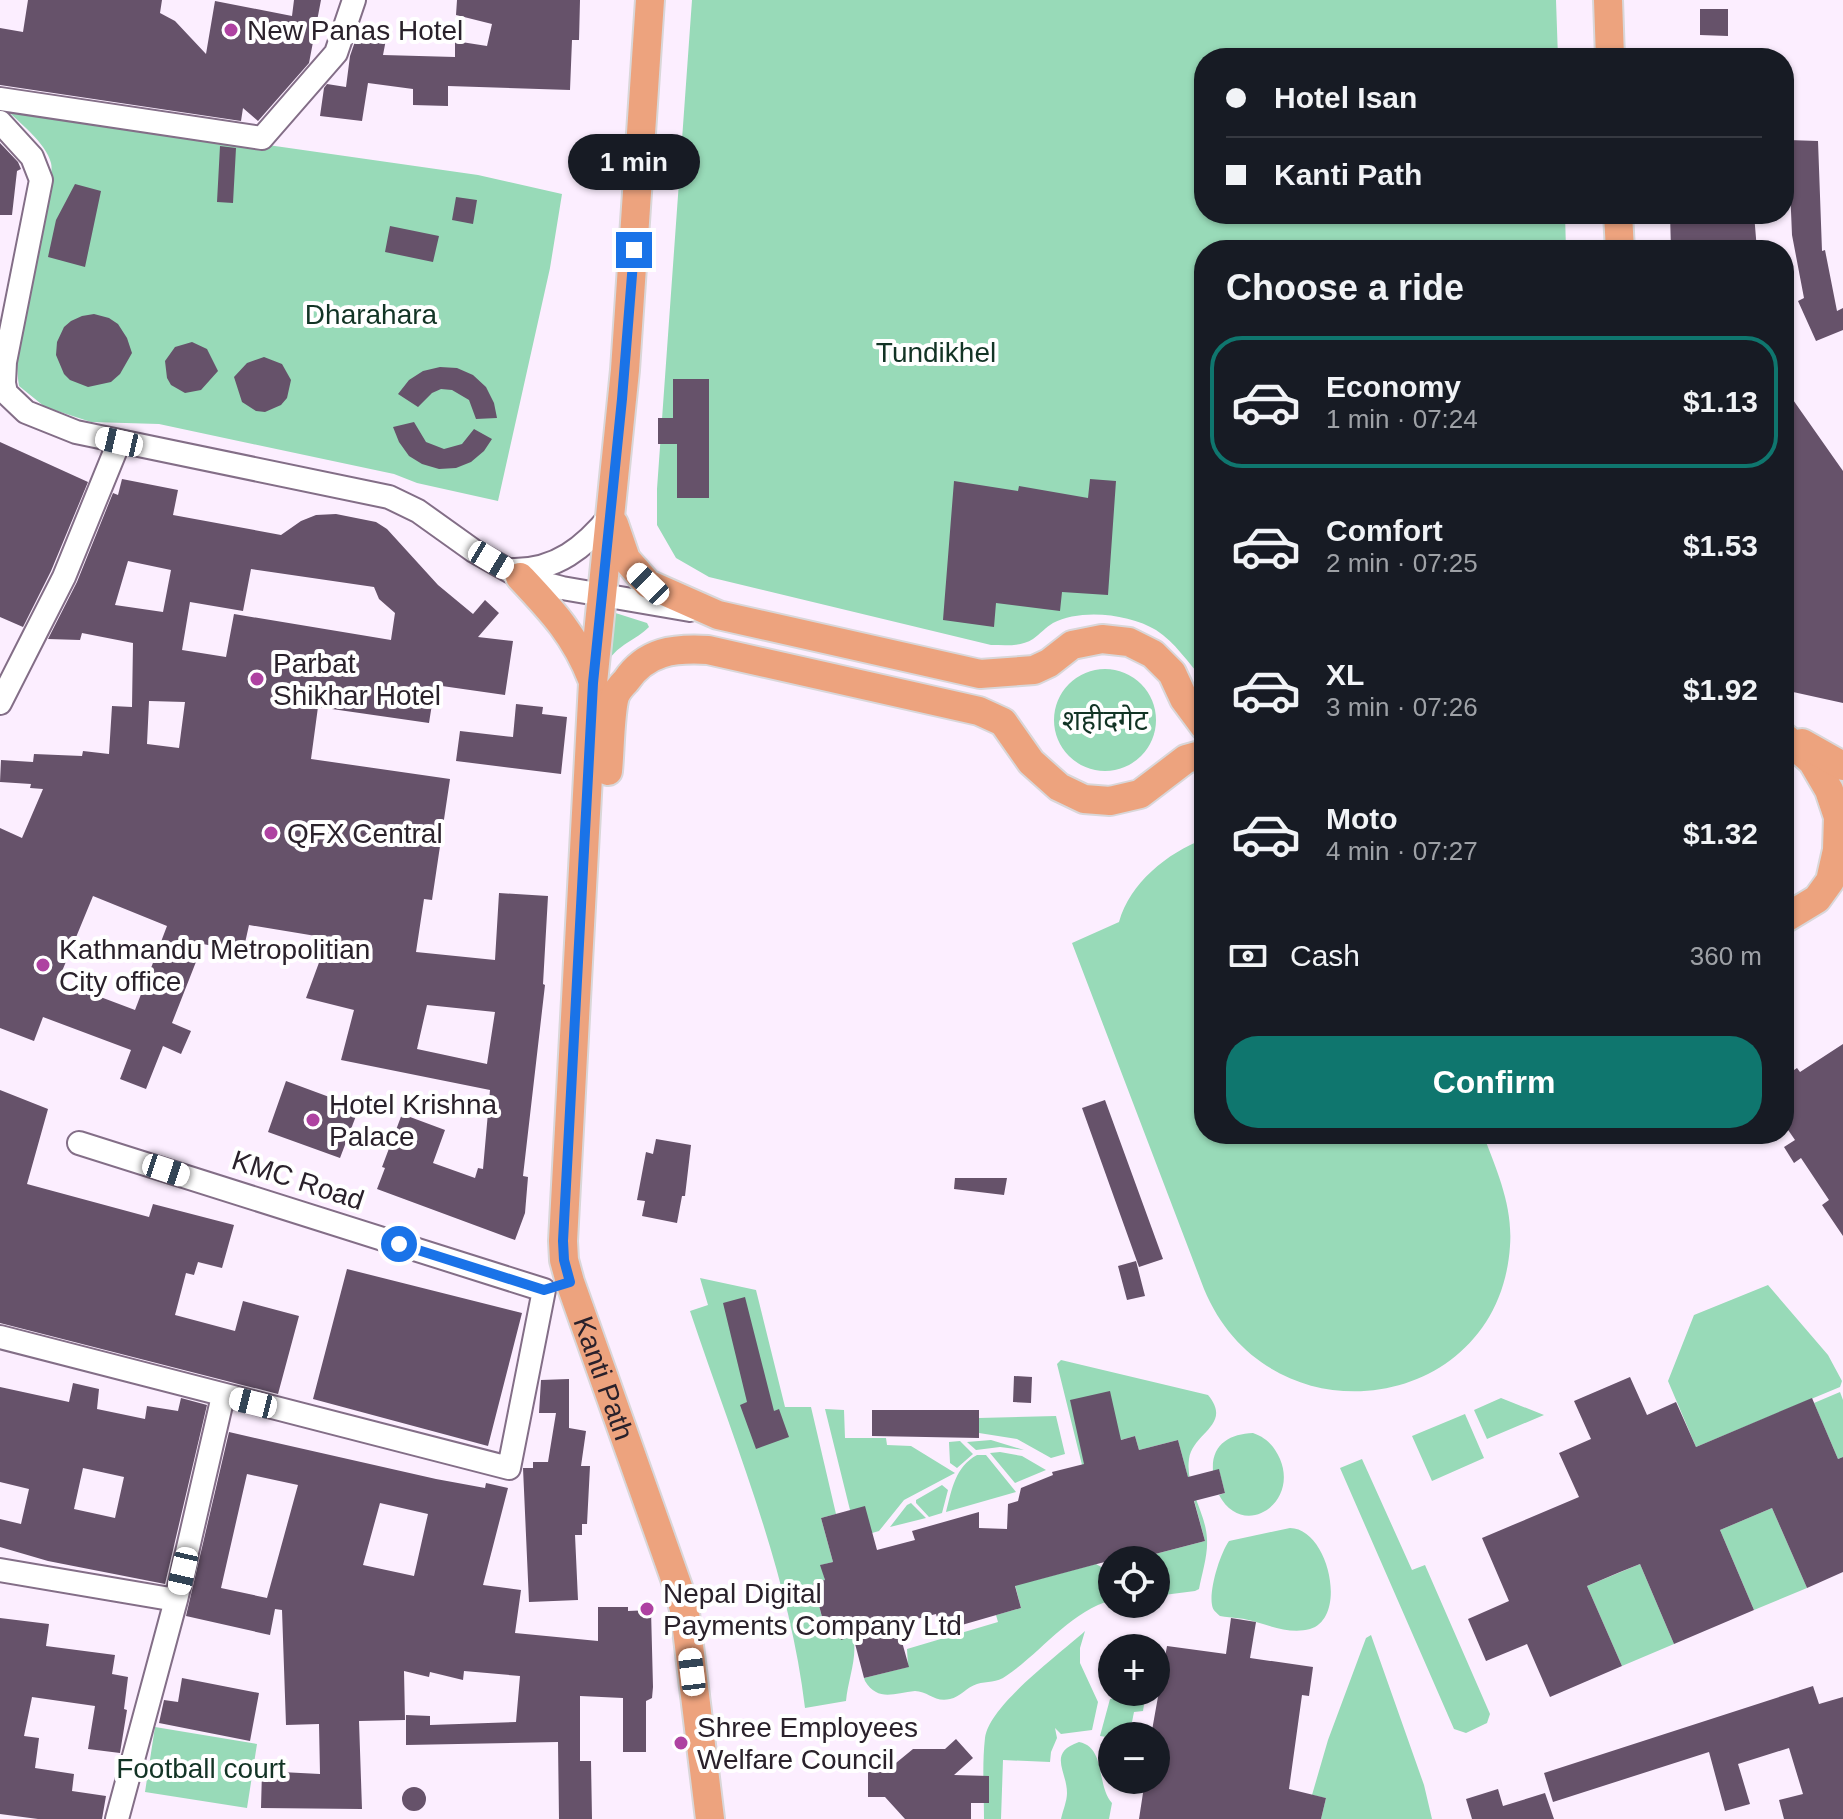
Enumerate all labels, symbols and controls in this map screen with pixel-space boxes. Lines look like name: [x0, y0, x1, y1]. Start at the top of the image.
place label: New Panas Hotel: [247, 15, 463, 46]
marker: New Panas Hotel: [222, 21, 240, 39]
text: Hotel Isan: [1274, 81, 1417, 114]
callout: 1 min: [568, 134, 700, 190]
text: 1 min: [600, 147, 668, 177]
text: Kanti Path: [1274, 158, 1422, 191]
route end: [616, 232, 652, 268]
text: Choose a ride: [1226, 267, 1464, 308]
park label: Dharahara: [305, 299, 438, 330]
park label: Tundikhel: [876, 337, 996, 368]
icon: car: [1230, 366, 1302, 438]
text: Economy: [1326, 370, 1461, 403]
text: $1.13: [1683, 385, 1758, 418]
text: 1 min · 07:24: [1326, 404, 1478, 434]
car: [93, 425, 145, 459]
icon: car: [1230, 510, 1302, 582]
text: Comfort: [1326, 514, 1443, 547]
text: $1.53: [1683, 529, 1758, 562]
car: [464, 537, 518, 583]
text: 2 min · 07:25: [1326, 548, 1478, 578]
car: [622, 559, 674, 609]
place label: Parbat Shikhar Hotel: [273, 648, 441, 711]
icon: car: [1230, 654, 1302, 726]
text: XL: [1326, 658, 1364, 691]
marker: Parbat Shikhar Hotel: [248, 670, 266, 688]
text: $1.92: [1683, 673, 1758, 706]
text: 3 min · 07:26: [1326, 692, 1478, 722]
park label: शहीदगेट: [1062, 704, 1149, 736]
icon: car: [1230, 798, 1302, 870]
text: Moto: [1326, 802, 1398, 835]
text: $1.32: [1683, 817, 1758, 850]
place label: QFX Central: [287, 818, 443, 849]
marker: QFX Central: [262, 824, 280, 842]
text: 4 min · 07:27: [1326, 836, 1478, 866]
place label: Kathmandu Metropolitian City office: [59, 934, 370, 997]
icon: cash: [1226, 934, 1270, 978]
text: Cash: [1290, 939, 1360, 972]
text: 360 m: [1690, 941, 1762, 971]
marker: Kathmandu Metropolitian City office: [34, 956, 52, 974]
button: Confirm: [1226, 1036, 1762, 1128]
place label: Hotel Krishna Palace: [329, 1089, 498, 1152]
marker: Hotel Krishna Palace: [304, 1111, 322, 1129]
street label: KMC Road: [228, 1144, 368, 1216]
car: [139, 1151, 193, 1189]
route start: [381, 1226, 417, 1262]
street label: Kanti Path: [568, 1312, 640, 1444]
car: [227, 1386, 279, 1420]
car: [166, 1545, 200, 1597]
map controls: [1098, 1546, 1170, 1794]
button: locate: [1098, 1546, 1170, 1618]
place label: Nepal Digital Payments Company Ltd: [663, 1578, 962, 1641]
marker: Nepal Digital Payments Company Ltd: [638, 1600, 656, 1618]
button: +: [1098, 1634, 1170, 1706]
car: [677, 1647, 707, 1697]
place label: Shree Employees Welfare Council: [697, 1712, 918, 1775]
button: −: [1098, 1722, 1170, 1794]
marker: Shree Employees Welfare Council: [672, 1734, 690, 1752]
park label: Football court: [116, 1753, 286, 1784]

